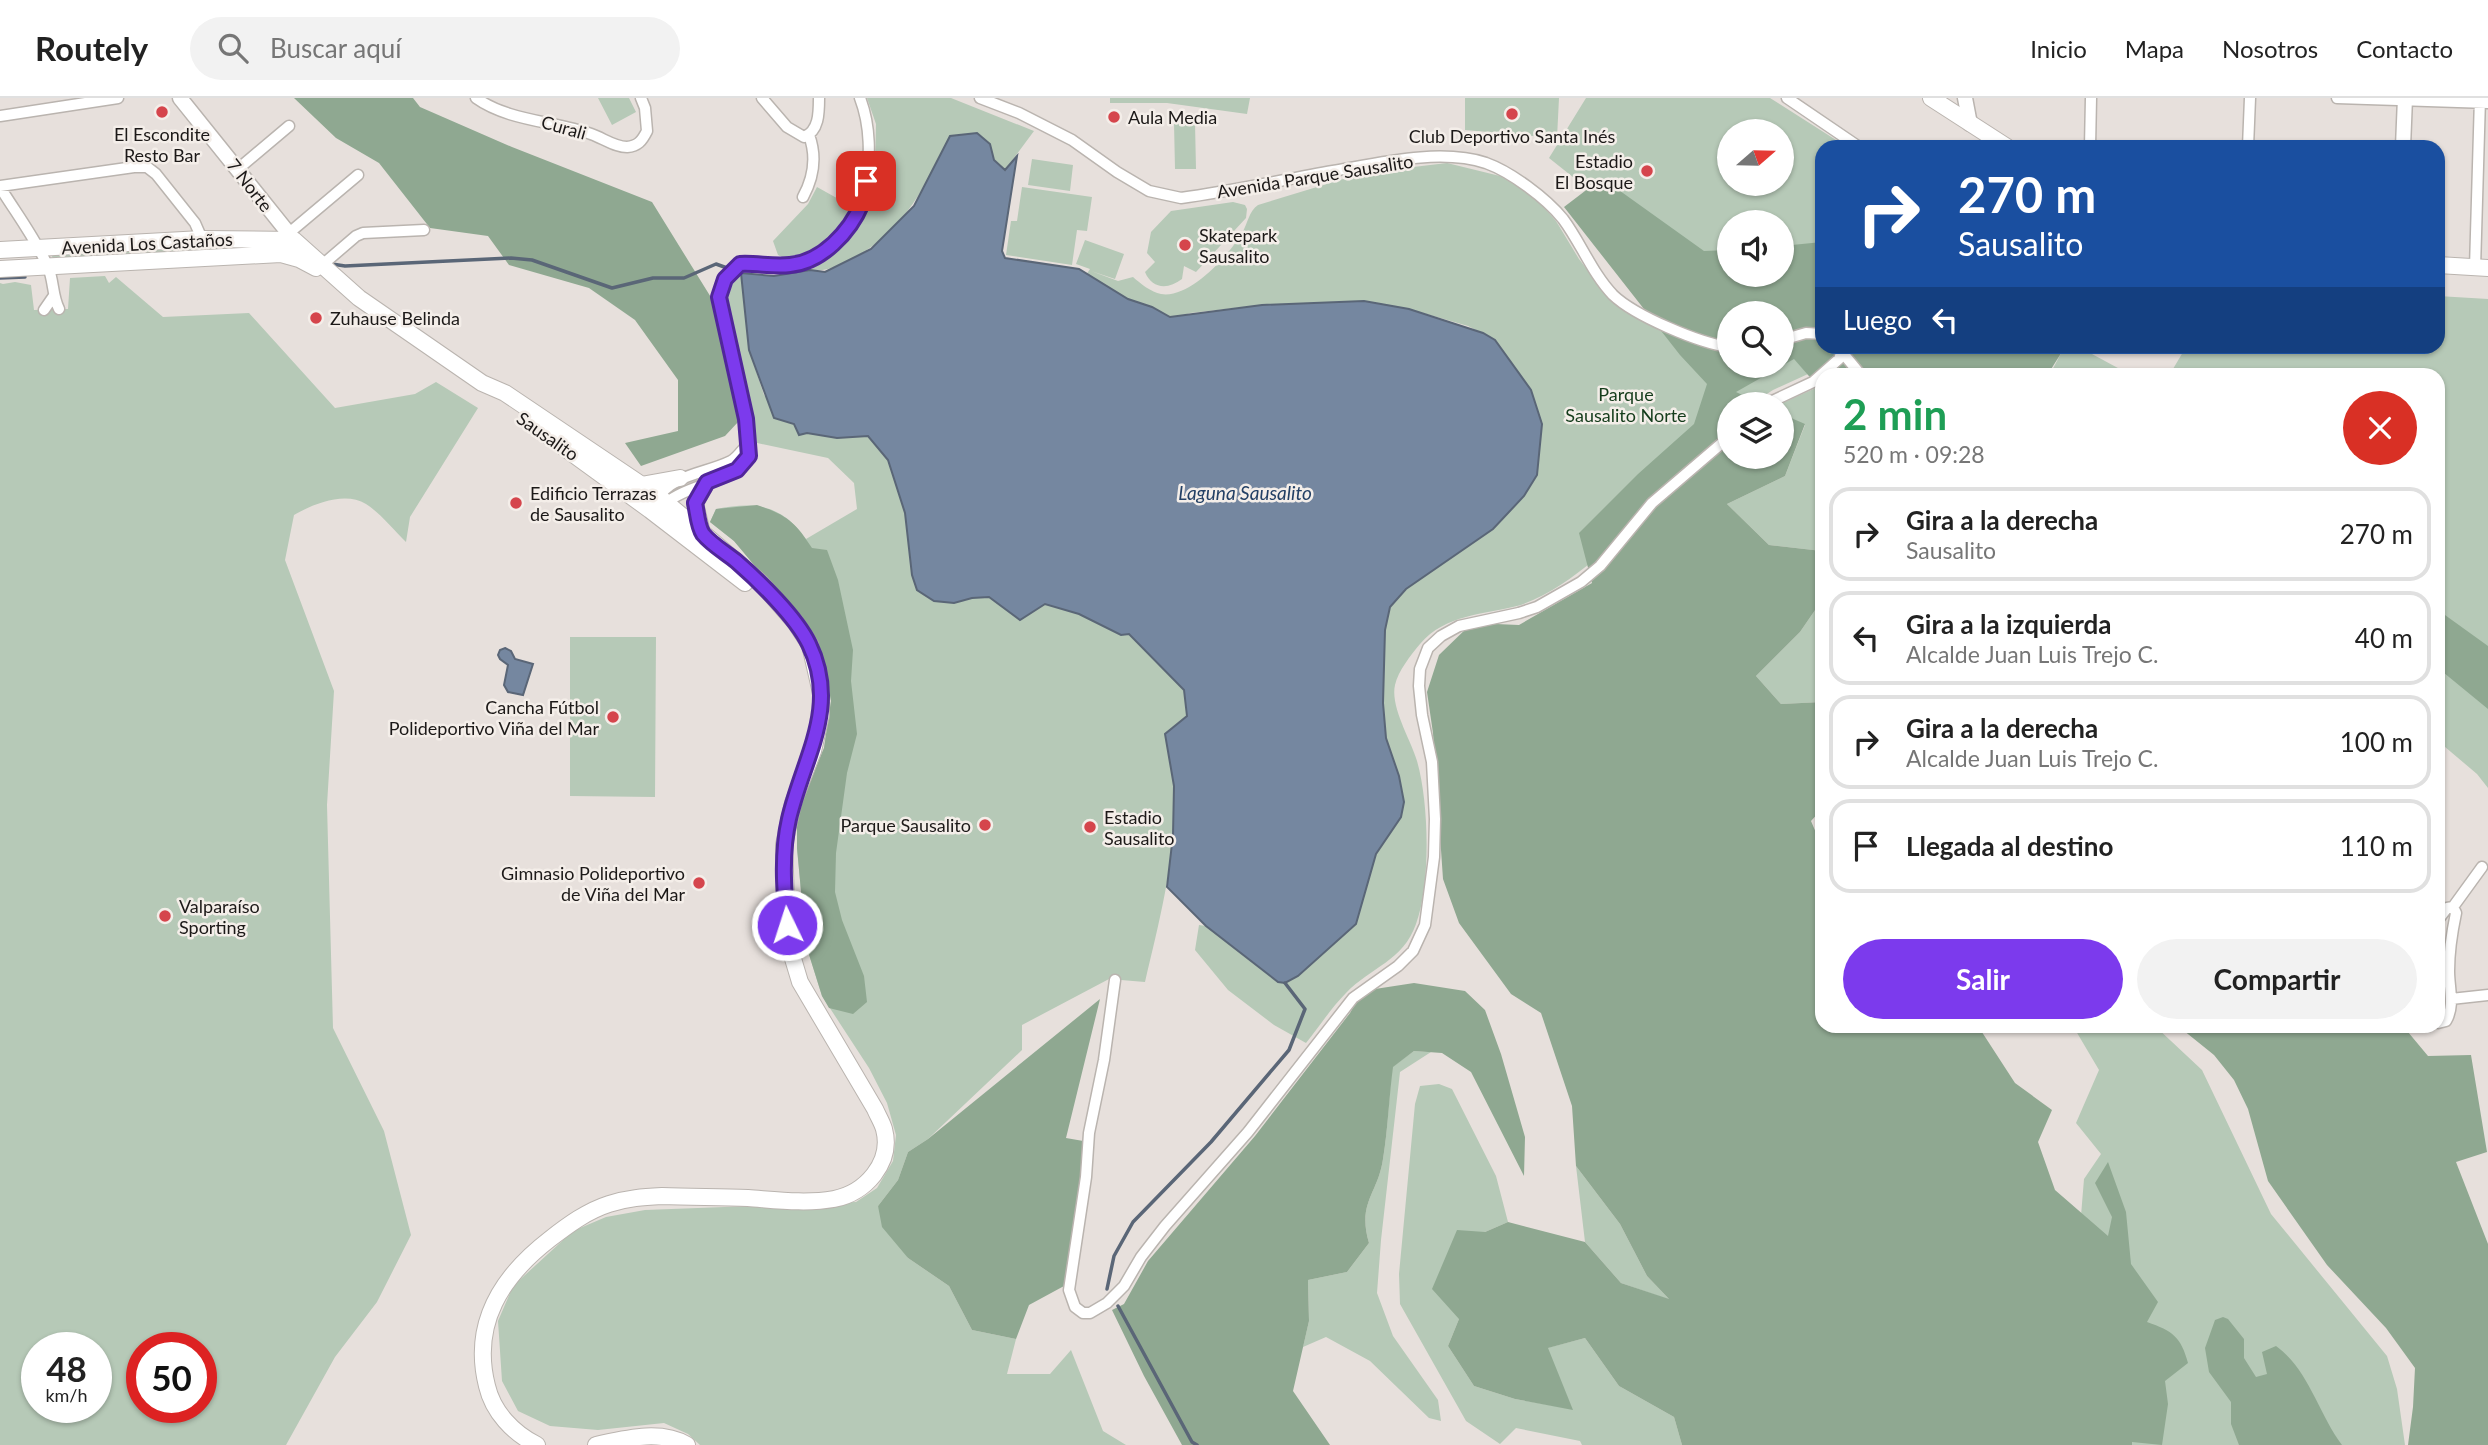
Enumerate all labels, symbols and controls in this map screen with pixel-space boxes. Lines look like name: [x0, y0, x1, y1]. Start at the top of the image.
search box: [190, 17, 680, 80]
text: Routely: [35, 28, 148, 68]
icon: search: [214, 29, 252, 67]
text: Buscar aquí: [270, 32, 401, 64]
text: Inicio: [2030, 34, 2087, 63]
text: Mapa: [2125, 34, 2184, 63]
text: Nosotros: [2222, 34, 2318, 63]
text: Contacto: [2356, 34, 2453, 63]
marker: El Escondite Resto Bar: [154, 104, 170, 120]
place label: Aula Media: [1128, 106, 1217, 128]
marker: Club Deportivo Santa Inés: [1504, 106, 1520, 122]
marker: Aula Media: [1106, 109, 1122, 125]
street label: Curali: [539, 110, 589, 144]
north arrow: [1717, 119, 1794, 196]
map controls: [1717, 119, 1794, 469]
place label: El Escondite Resto Bar: [114, 123, 210, 166]
place label: Club Deportivo Santa Inés: [1409, 125, 1616, 147]
street label: Avenida Parque Sausalito: [1215, 150, 1415, 202]
place label: Estadio El Bosque: [1555, 150, 1633, 193]
pin: [836, 151, 896, 211]
street label: 7 Norte: [222, 154, 278, 216]
icon: arrive: [847, 162, 885, 200]
marker: Estadio El Bosque: [1639, 163, 1655, 179]
text: 270 m: [1958, 165, 2096, 223]
icon: right: [1843, 168, 1934, 259]
button: sound: [1717, 210, 1794, 287]
place label: Skatepark Sausalito: [1199, 224, 1278, 267]
text: Sausalito: [1958, 224, 2083, 263]
street label: Avenida Los Castaños: [61, 228, 233, 258]
marker: Skatepark Sausalito: [1177, 237, 1193, 253]
button: search: [1717, 301, 1794, 378]
icon: left: [1926, 301, 1964, 339]
text: Luego: [1843, 304, 1912, 336]
place label: Zuhause Belinda: [330, 307, 460, 329]
marker: Zuhause Belinda: [308, 310, 324, 326]
park label: Parque Sausalito Norte: [1565, 383, 1687, 426]
text: 2 min: [1843, 389, 1947, 439]
button: close: [2343, 391, 2417, 465]
button: layers: [1717, 392, 1794, 469]
street label: Sausalito: [513, 407, 583, 465]
text: 520 m · 09:28: [1843, 440, 1985, 468]
water label: Laguna Sausalito: [1178, 481, 1312, 504]
place label: Edificio Terrazas de Sausalito: [530, 482, 657, 525]
marker: Edificio Terrazas de Sausalito: [508, 495, 524, 511]
text: Gira a la derecha: [1906, 504, 2098, 536]
icon: right: [1847, 515, 1885, 553]
text: 270 m: [2340, 518, 2413, 550]
text: Sausalito: [1906, 536, 1996, 564]
text: Gira a la izquierda: [1906, 608, 2112, 640]
icon: left: [1847, 619, 1885, 657]
text: 40 m: [2355, 622, 2413, 654]
text: Alcalde Juan Luis Trejo C.: [1906, 640, 2158, 668]
place label: Cancha Fútbol Polideportivo Viña del Mar: [389, 696, 599, 739]
marker: Cancha Fútbol Polideportivo Viña del Mar: [605, 709, 621, 725]
text: Gira a la derecha: [1906, 712, 2098, 744]
icon: right: [1847, 723, 1885, 761]
text: 100 m: [2340, 726, 2413, 758]
text: Alcalde Juan Luis Trejo C.: [1906, 744, 2158, 772]
place label: Estadio Sausalito: [1104, 806, 1175, 849]
place label: Parque Sausalito: [841, 814, 971, 836]
marker: Parque Sausalito: [977, 817, 993, 833]
marker: Estadio Sausalito: [1082, 819, 1098, 835]
icon: arrive: [1847, 827, 1885, 865]
text: Llegada al destino: [1906, 830, 2113, 862]
text: 110 m: [2340, 830, 2413, 862]
place label: Gimnasio Polideportivo de Viña del Mar: [501, 862, 685, 905]
marker: Gimnasio Polideportivo de Viña del Mar: [691, 875, 707, 891]
position arrow: [750, 888, 824, 962]
place label: Valparaíso Sporting: [179, 895, 260, 938]
marker: Valparaíso Sporting: [157, 908, 173, 924]
button: Salir: [1843, 939, 2123, 1019]
button: Compartir: [2137, 939, 2417, 1019]
speed limit sign: 50: [126, 1332, 217, 1423]
text: 48: [46, 1347, 87, 1389]
text: km/h: [45, 1384, 88, 1406]

